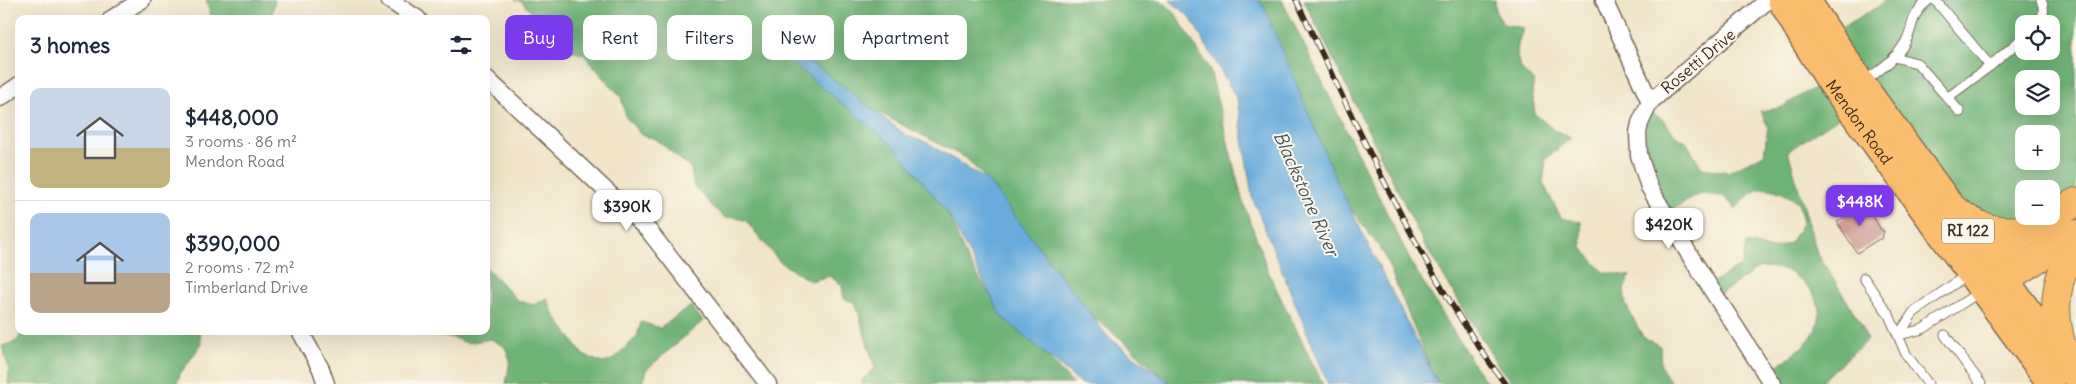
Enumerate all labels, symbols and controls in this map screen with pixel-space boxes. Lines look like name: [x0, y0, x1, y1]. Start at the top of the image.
chip: Buy: [505, 15, 573, 60]
chip: Rent: [583, 15, 657, 60]
chip: Filters: [667, 15, 752, 60]
chip: New: [762, 15, 834, 60]
chip: Apartment: [844, 15, 967, 60]
map controls: [2015, 15, 2060, 225]
button: locate: [2015, 15, 2060, 60]
street label: Rosetti Drive: [1657, 24, 1739, 98]
icon: filters: [447, 31, 475, 59]
text: 3 homes: [30, 32, 110, 59]
button: layers: [2015, 70, 2060, 115]
street label: Mendon Road: [1822, 76, 1897, 168]
text: $448,000: [185, 104, 279, 131]
icon: home: [70, 108, 130, 168]
button: +: [2015, 125, 2060, 170]
water label: Blackstone River: [1269, 128, 1345, 262]
text: 3 rooms · 86 m²: [185, 131, 297, 151]
text: Mendon Road: [185, 151, 285, 171]
button: −: [2015, 180, 2060, 225]
pin: $448K: [1825, 184, 1895, 227]
pin: $390K: [592, 190, 662, 232]
text: $448K: [1837, 191, 1883, 211]
text: $390K: [603, 196, 651, 216]
pin: $420K: [1634, 208, 1704, 250]
text: $420K: [1645, 214, 1693, 234]
road number: RI 122: [1942, 218, 1994, 244]
text: $390,000: [185, 230, 280, 257]
icon: home: [70, 233, 130, 293]
text: 2 rooms · 72 m²: [185, 257, 295, 277]
text: Timberland Drive: [185, 277, 308, 297]

